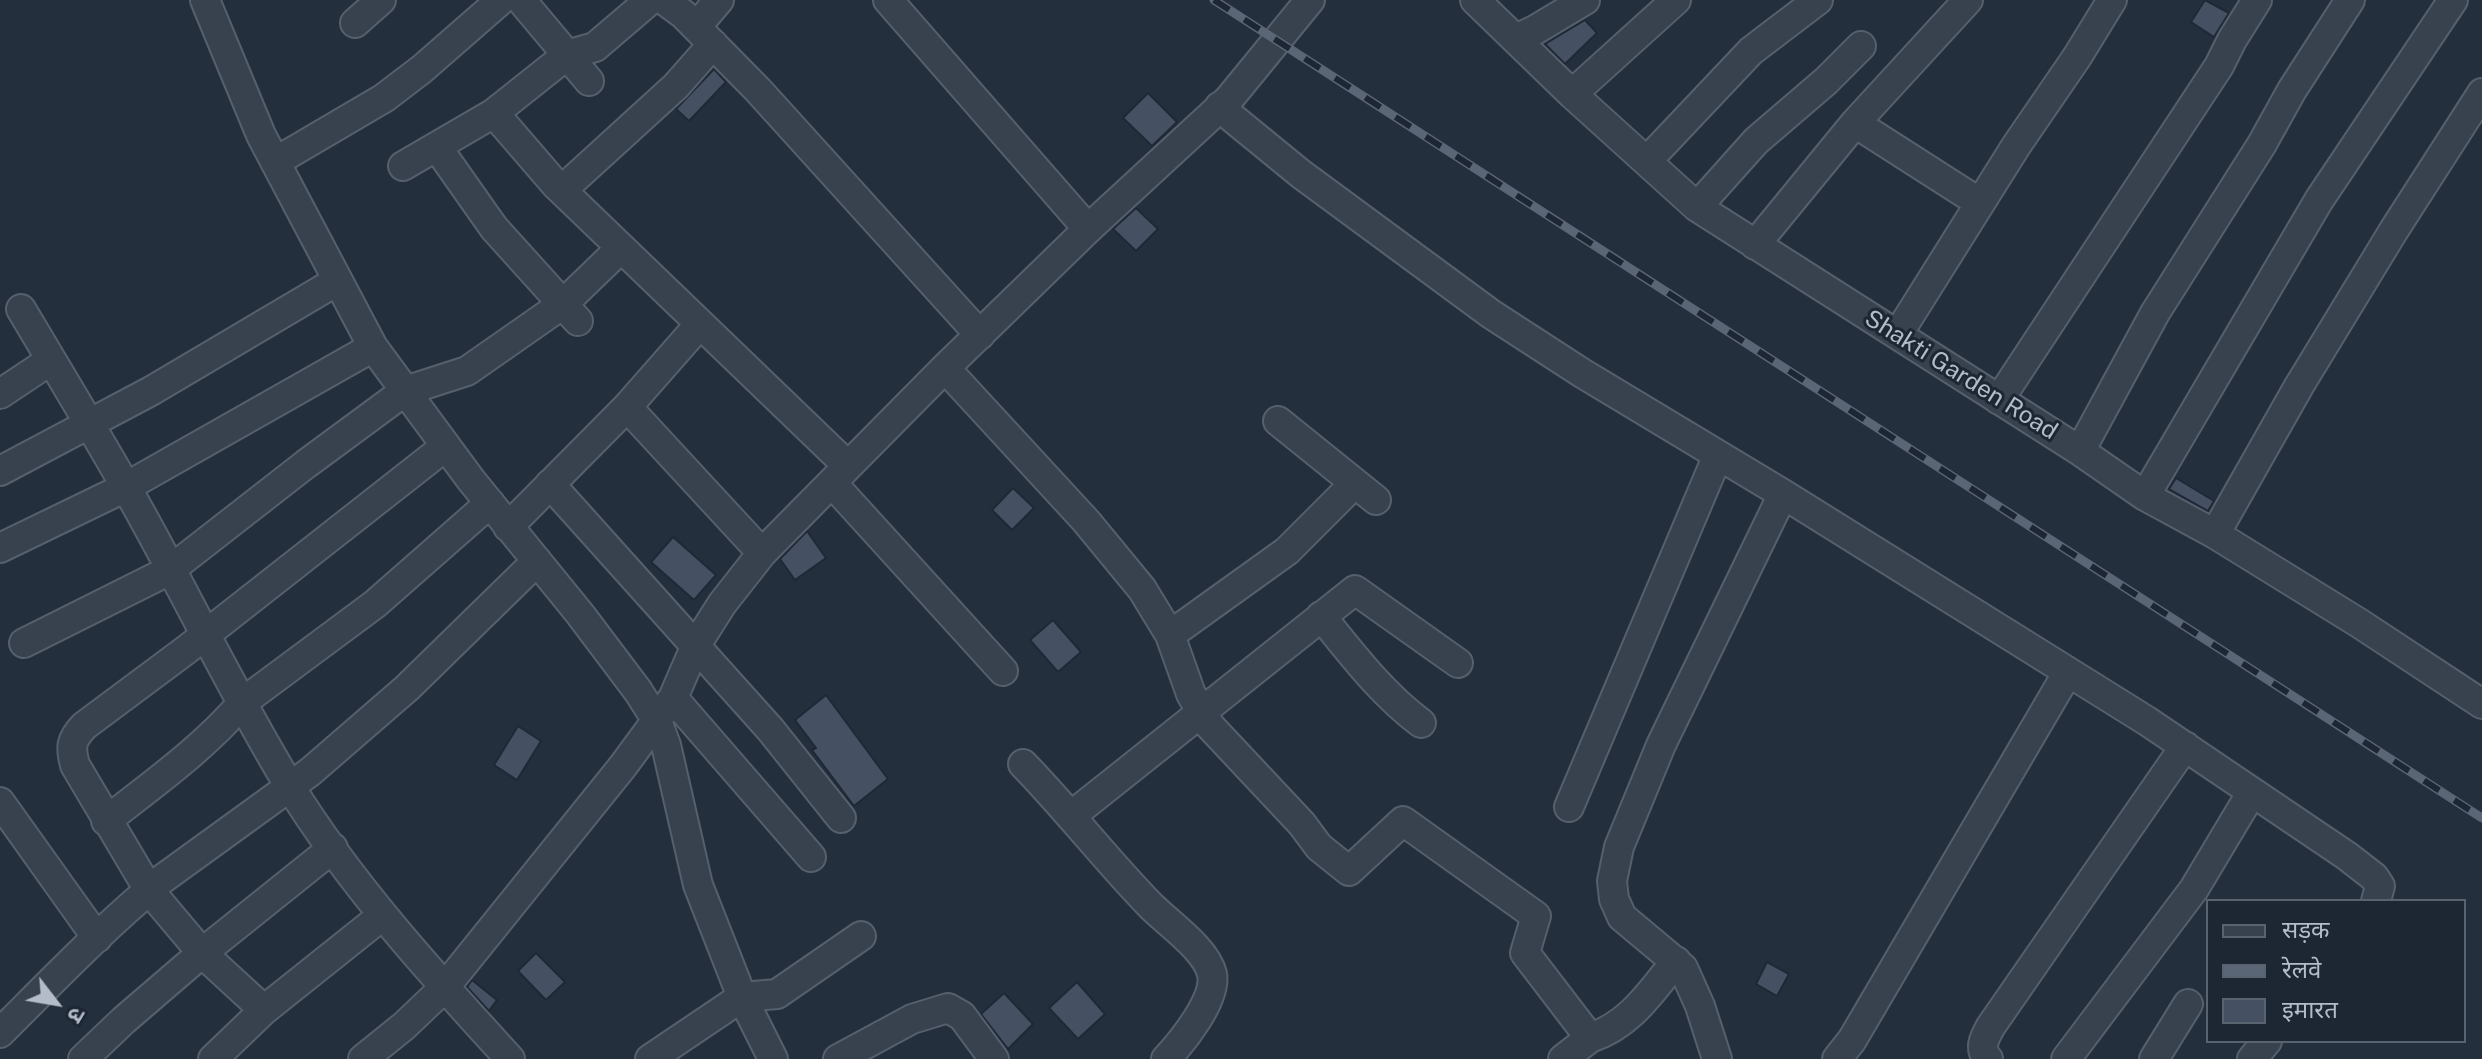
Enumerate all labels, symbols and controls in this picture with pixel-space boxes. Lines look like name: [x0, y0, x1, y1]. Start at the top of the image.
street label: Shakti Garden Road: [1859, 304, 2063, 446]
legend: [2206, 899, 2466, 1043]
text: सड़क: [2282, 915, 2330, 943]
text: रेलवे: [2282, 955, 2321, 983]
north arrow: [16, 963, 96, 1043]
text: इमारत: [2282, 995, 2338, 1023]
text: उ: [62, 1003, 91, 1028]

